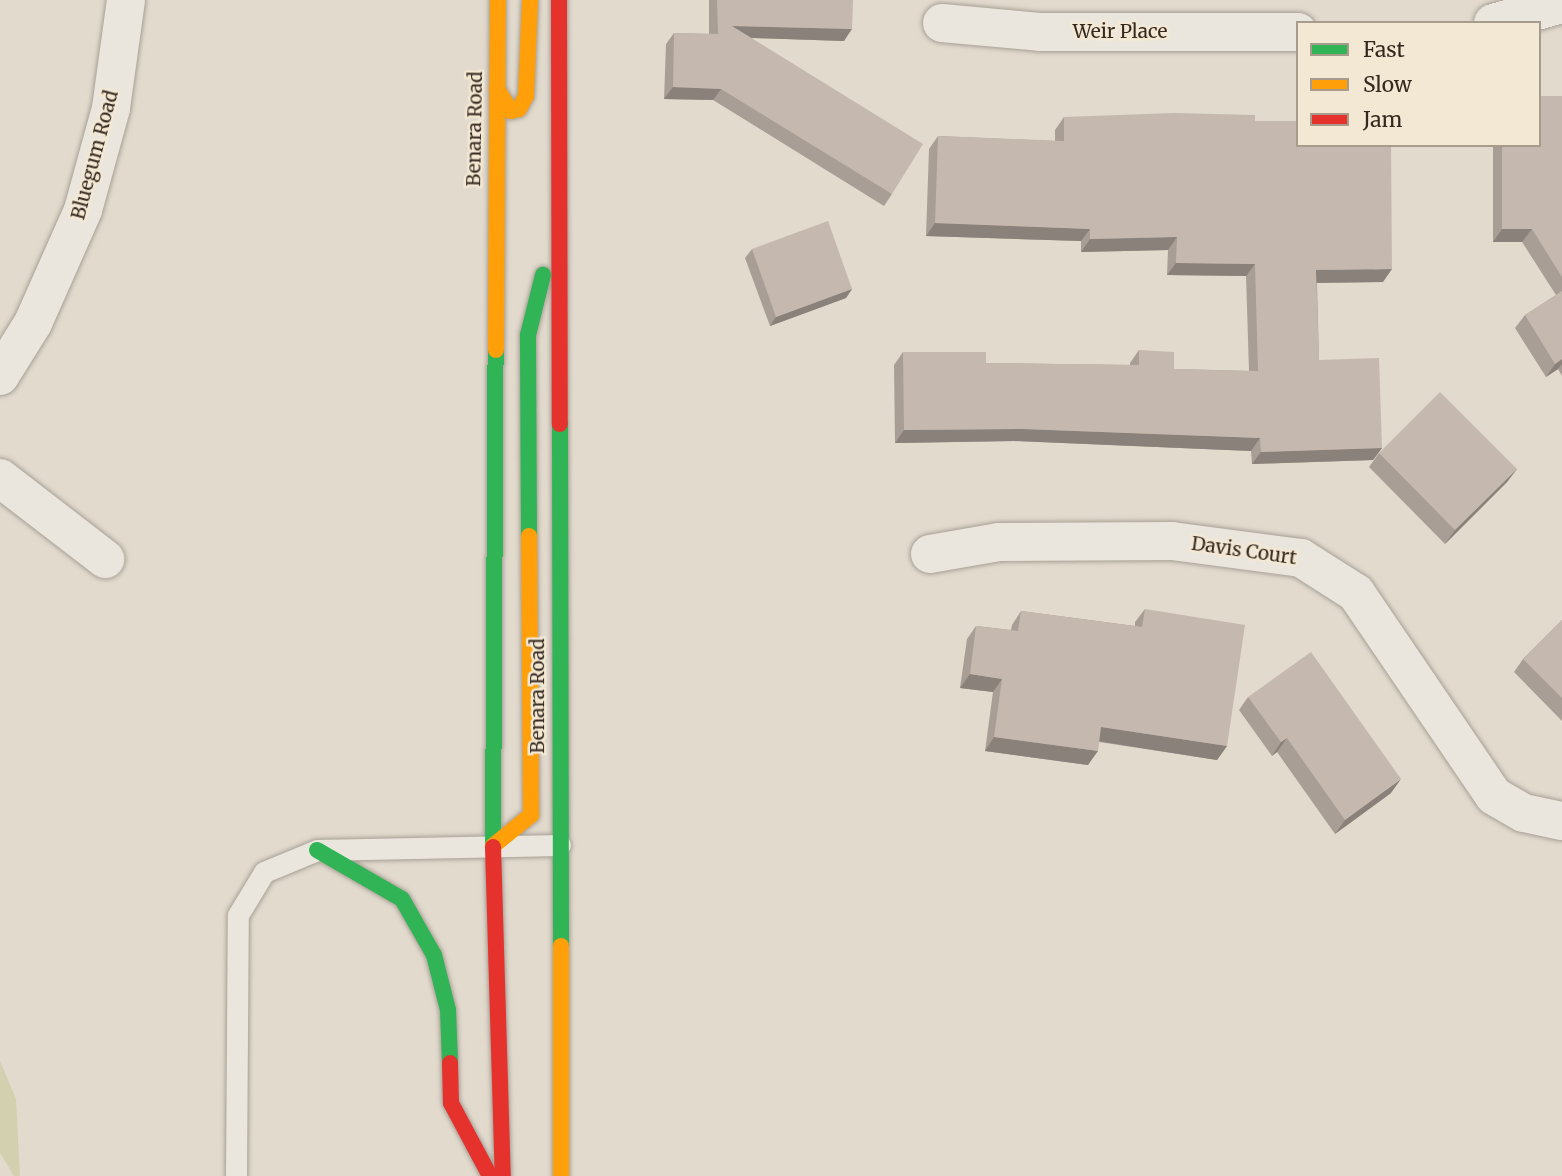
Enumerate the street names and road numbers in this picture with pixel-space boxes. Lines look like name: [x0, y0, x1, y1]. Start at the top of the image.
street label: Weir Place: [1073, 21, 1167, 43]
street label: Benara Road: [463, 71, 487, 187]
street label: Bluegum Road: [67, 88, 123, 222]
street label: Davis Court: [1190, 532, 1298, 570]
street label: Benara Road: [527, 638, 549, 754]

